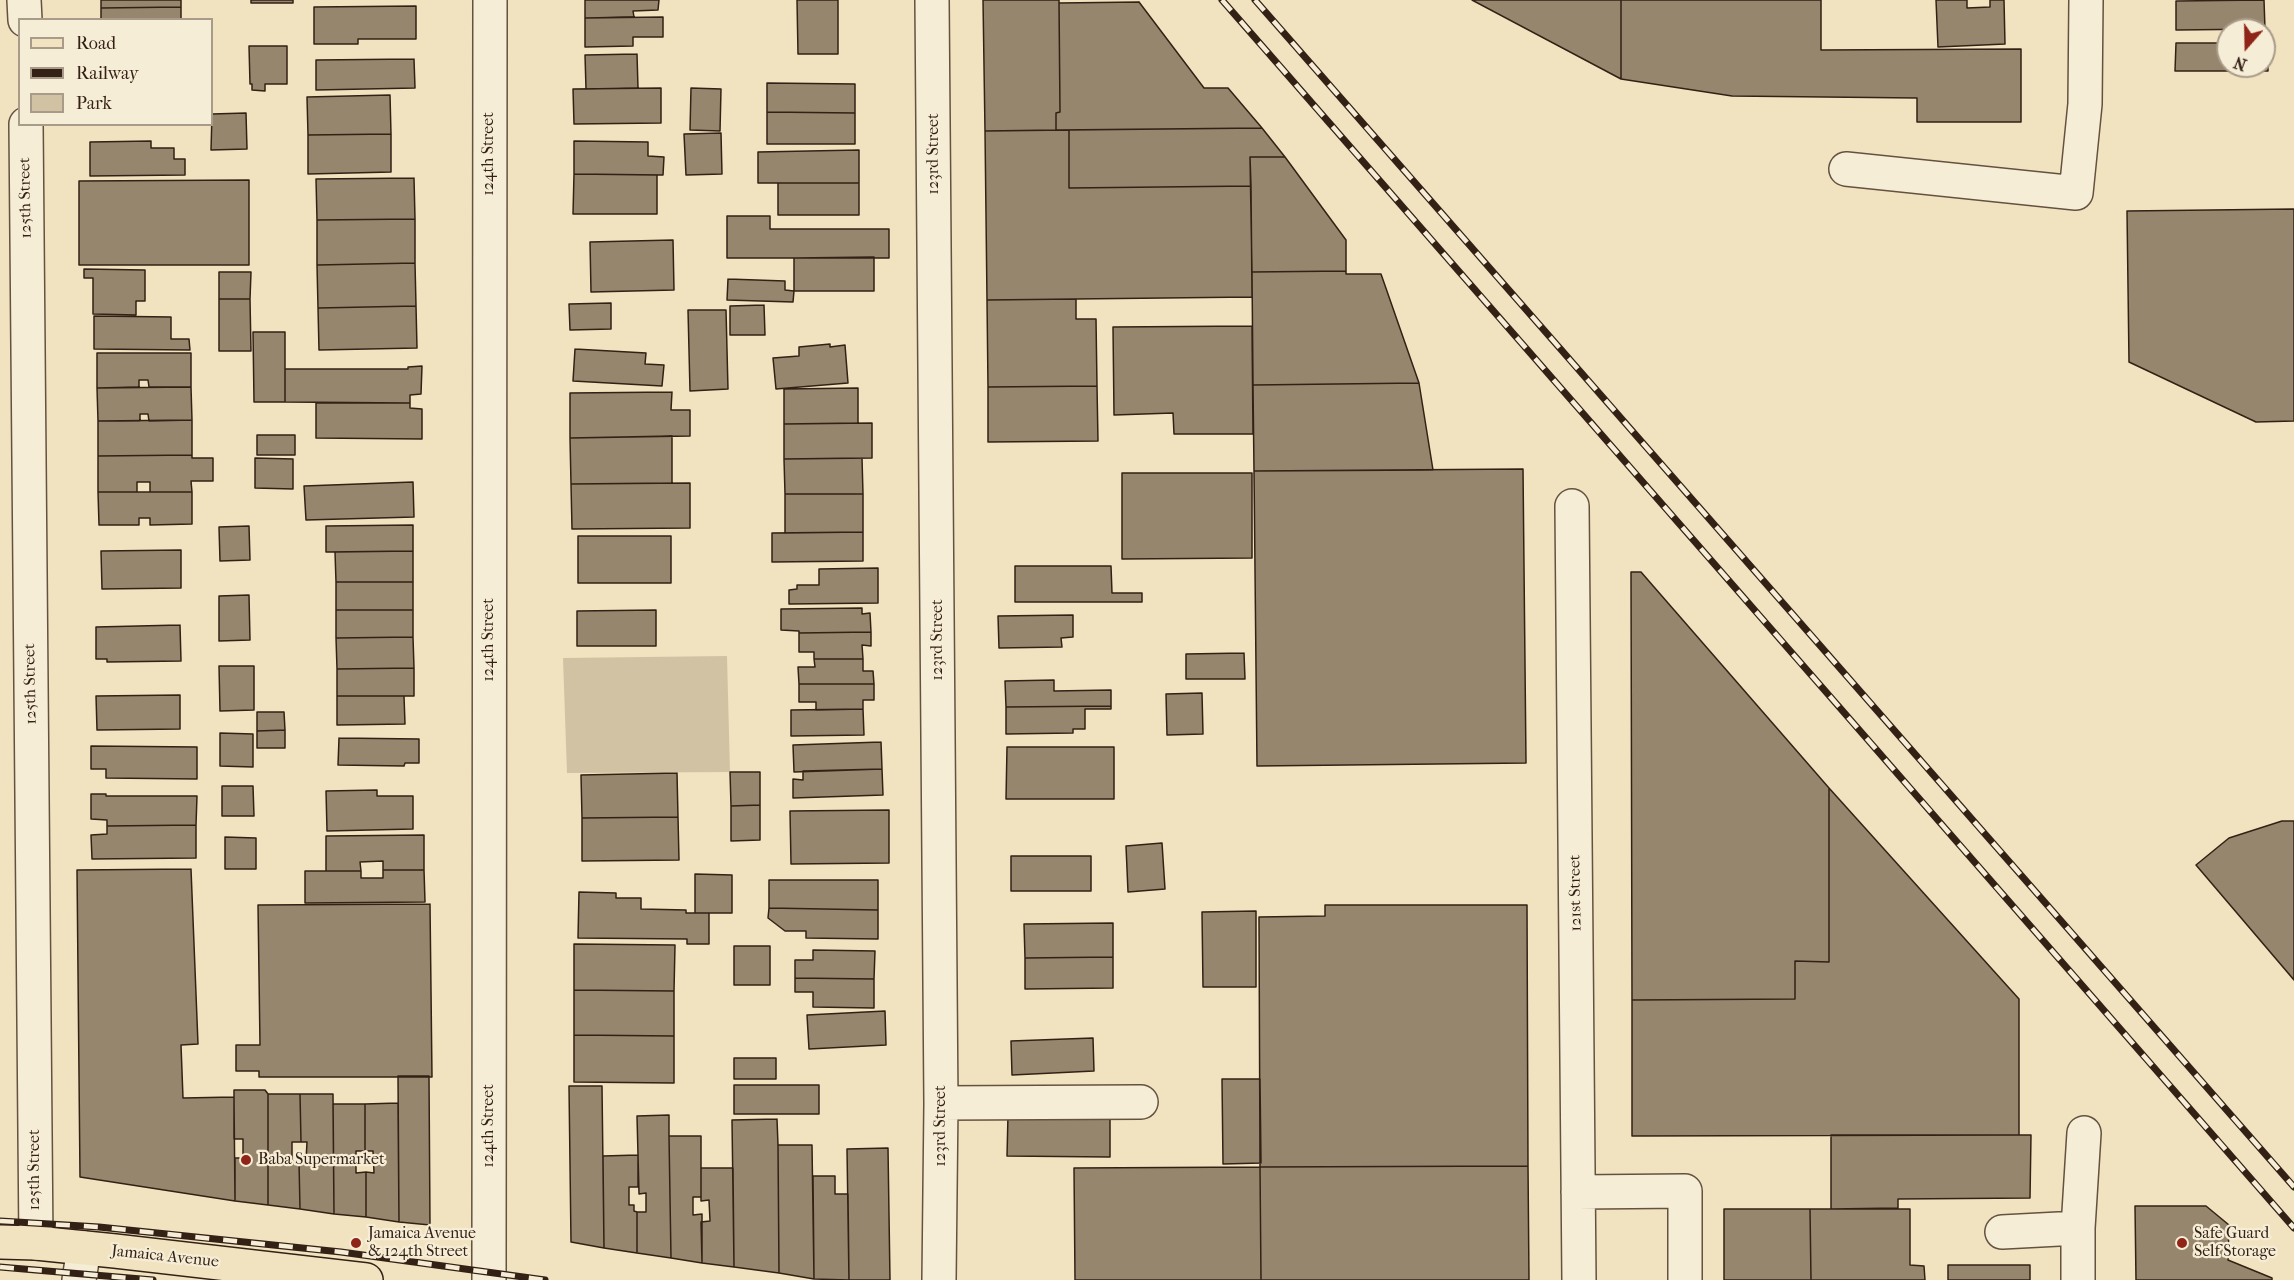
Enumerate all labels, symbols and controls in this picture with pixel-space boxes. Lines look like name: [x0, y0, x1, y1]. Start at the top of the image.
legend: [18, 18, 213, 126]
north arrow: [2216, 18, 2276, 78]
text: Road: [76, 33, 116, 54]
text: N: [2231, 53, 2249, 75]
text: Railway: [76, 63, 139, 84]
text: Park: [76, 93, 112, 114]
street label: 124th Street: [479, 112, 499, 196]
street label: 123rd Street: [924, 113, 944, 195]
street label: 125th Street: [16, 157, 36, 239]
street label: 124th Street: [479, 598, 499, 682]
street label: 123rd Street: [928, 599, 948, 681]
street label: 125th Street: [21, 643, 41, 725]
street label: 121st Street: [1566, 854, 1586, 932]
street label: 124th Street: [479, 1084, 499, 1168]
street label: 123rd Street: [931, 1085, 951, 1167]
street label: 125th Street: [25, 1129, 45, 1211]
place label: Baba Supermarket: [258, 1150, 385, 1170]
marker: Baba Supermarket: [239, 1153, 253, 1167]
place label: Jamaica Avenue & 124th Street: [368, 1224, 476, 1262]
place label: Safe Guard Self Storage: [2194, 1224, 2276, 1262]
marker: Jamaica Avenue & 124th Street: [349, 1236, 363, 1250]
marker: Safe Guard Self Storage: [2175, 1236, 2189, 1250]
street label: Jamaica Avenue: [110, 1242, 220, 1272]

